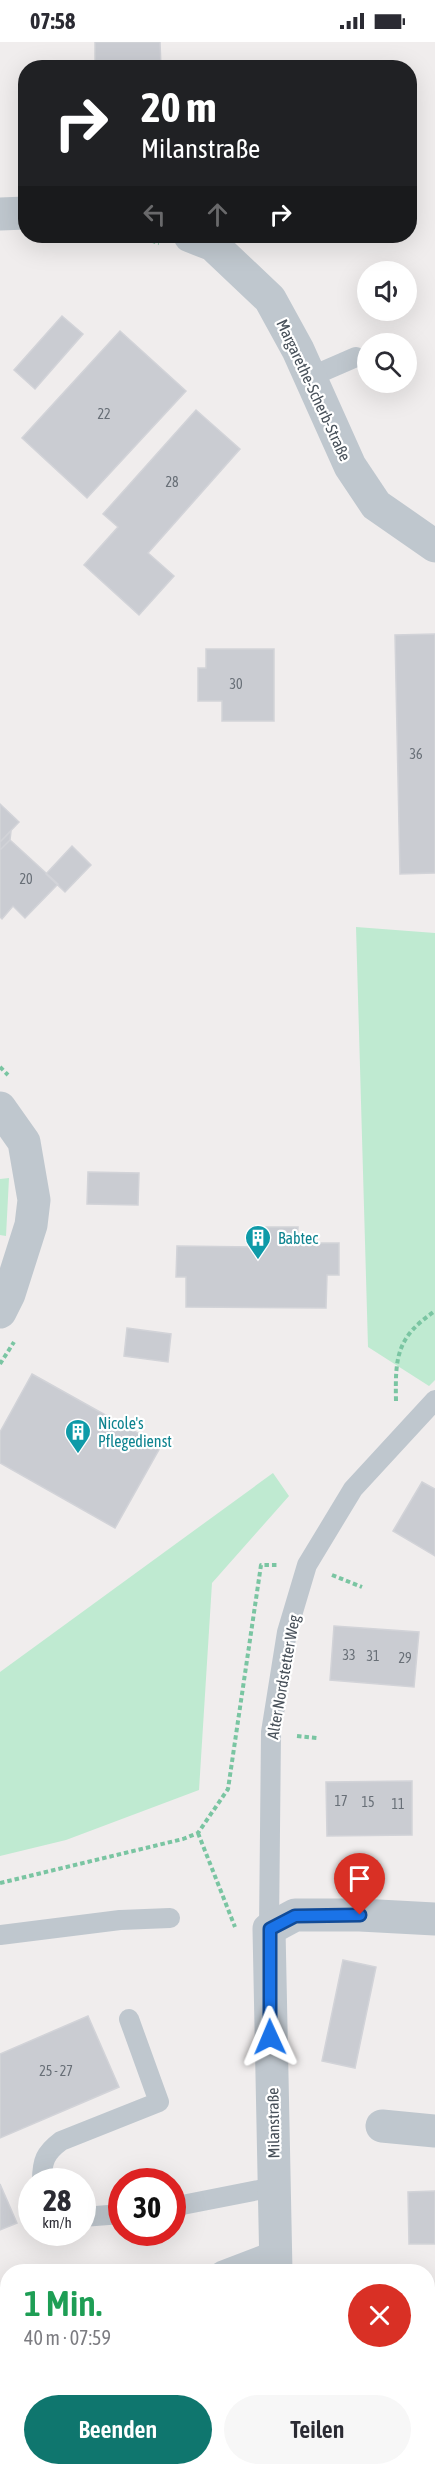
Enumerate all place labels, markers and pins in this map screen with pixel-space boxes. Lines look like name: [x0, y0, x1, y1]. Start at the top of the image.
building icon: Babtec: [243, 1223, 273, 1261]
place label: Babtec: [278, 1229, 318, 1247]
place label: Nicole's Pflegedienst: [98, 1414, 172, 1451]
building icon: Nicole's Pflegedienst: [63, 1417, 93, 1455]
pin: [334, 1853, 385, 1915]

